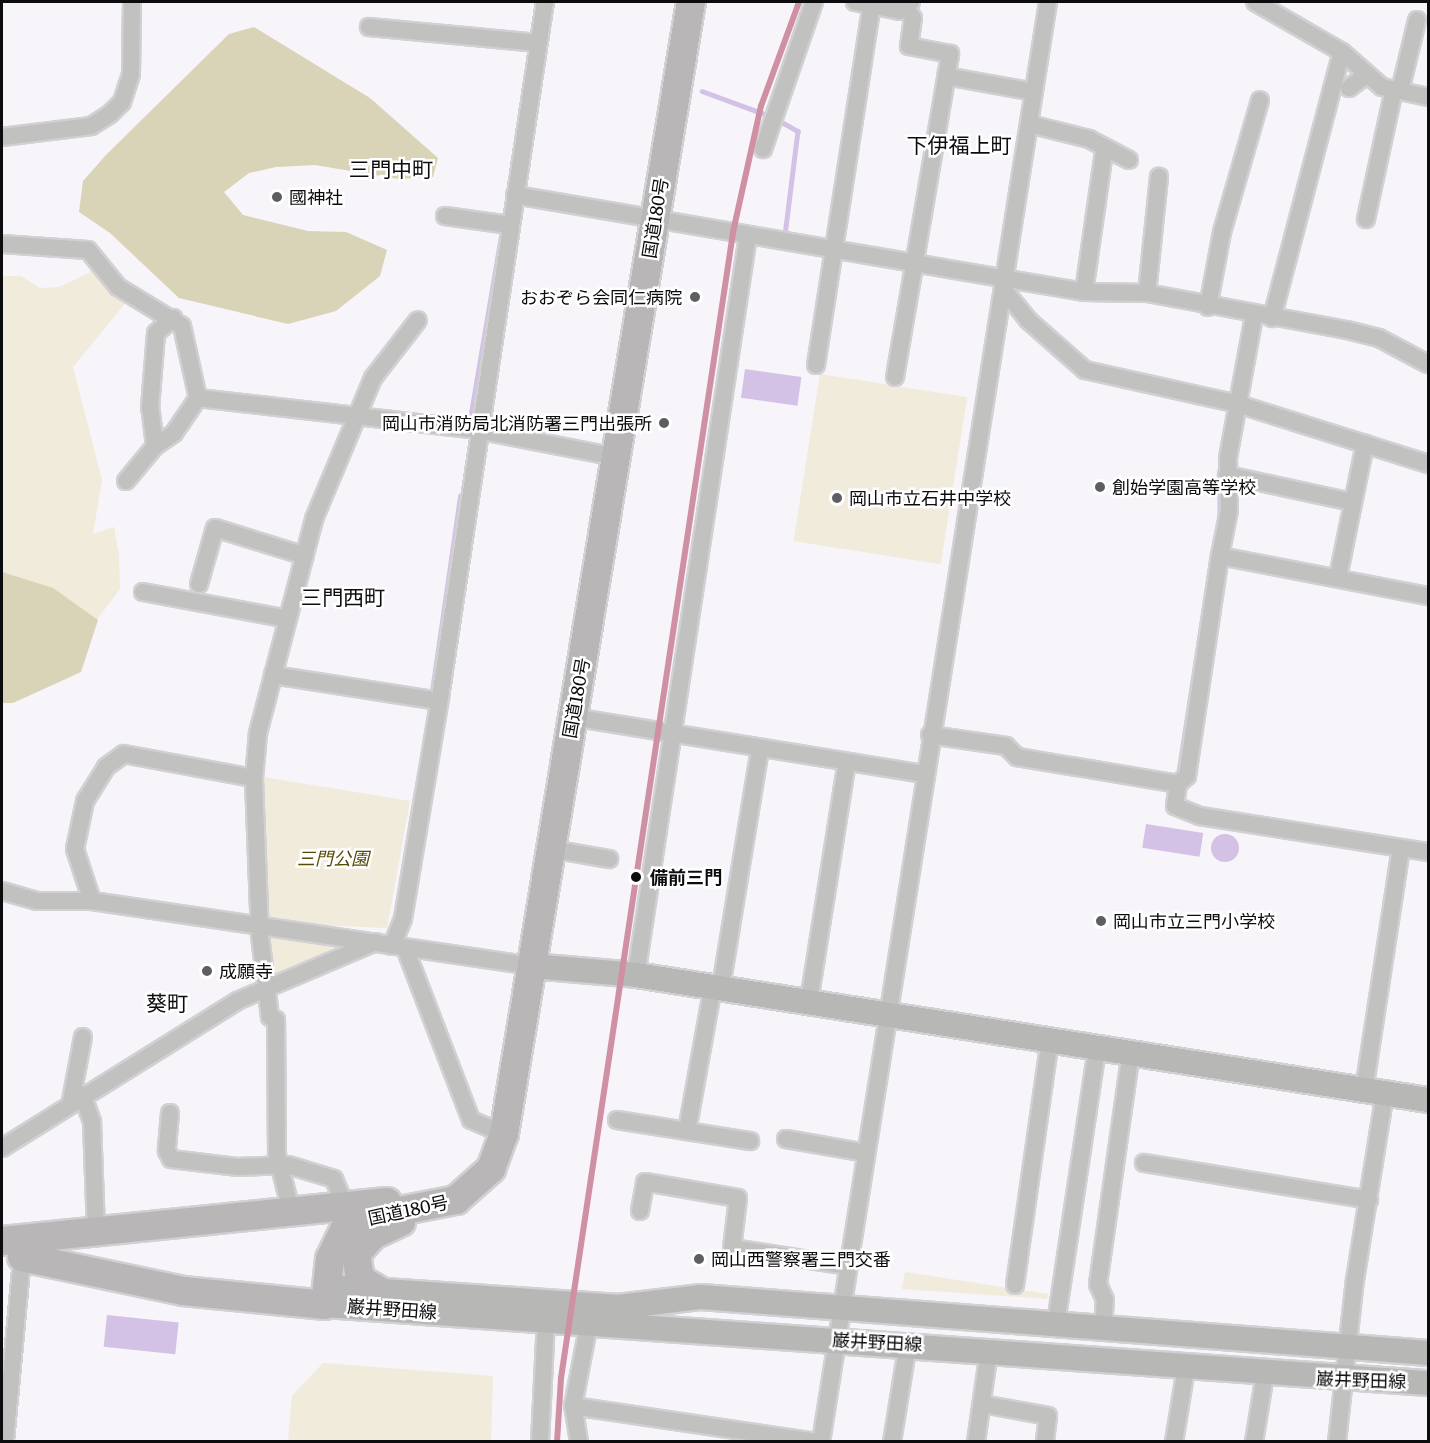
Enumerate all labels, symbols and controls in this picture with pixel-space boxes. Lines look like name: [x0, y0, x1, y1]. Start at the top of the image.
district label: 下伊福上町: [907, 131, 1011, 157]
district label: 三門中町: [349, 155, 433, 181]
street label: 国道180号: [638, 176, 672, 260]
place label: 國神社: [289, 186, 343, 208]
marker: 國神社: [270, 190, 284, 204]
place label: おおぞら会同仁病院: [520, 286, 682, 308]
marker: おおぞら会同仁病院: [686, 288, 704, 306]
place label: 岡山市消防局北消防署三門出張所: [382, 412, 652, 434]
marker: 岡山市消防局北消防署三門出張所: [657, 416, 671, 430]
place label: 創始学園高等学校: [1112, 476, 1256, 498]
marker: 創始学園高等学校: [1093, 480, 1107, 494]
place label: 岡山市立石井中学校: [849, 487, 1011, 509]
marker: 岡山市立石井中学校: [830, 491, 844, 505]
district label: 三門西町: [301, 583, 385, 609]
street label: 国道180号: [558, 656, 594, 740]
park label: 三門公園: [297, 847, 369, 869]
place label: 備前三門: [650, 866, 722, 888]
marker: 備前三門: [627, 868, 645, 886]
place label: 岡山市立三門小学校: [1113, 910, 1275, 932]
marker: 岡山市立三門小学校: [1094, 914, 1108, 928]
place label: 成願寺: [219, 960, 273, 982]
marker: 成願寺: [200, 964, 214, 978]
district label: 葵町: [146, 989, 188, 1015]
street label: 国道180号: [366, 1191, 450, 1229]
place label: 岡山西警察署三門交番: [711, 1248, 891, 1270]
marker: 岡山西警察署三門交番: [692, 1252, 706, 1266]
street label: 巌井野田線: [346, 1295, 438, 1323]
street label: 巌井野田線: [831, 1329, 923, 1355]
street label: 巌井野田線: [1316, 1368, 1406, 1392]

